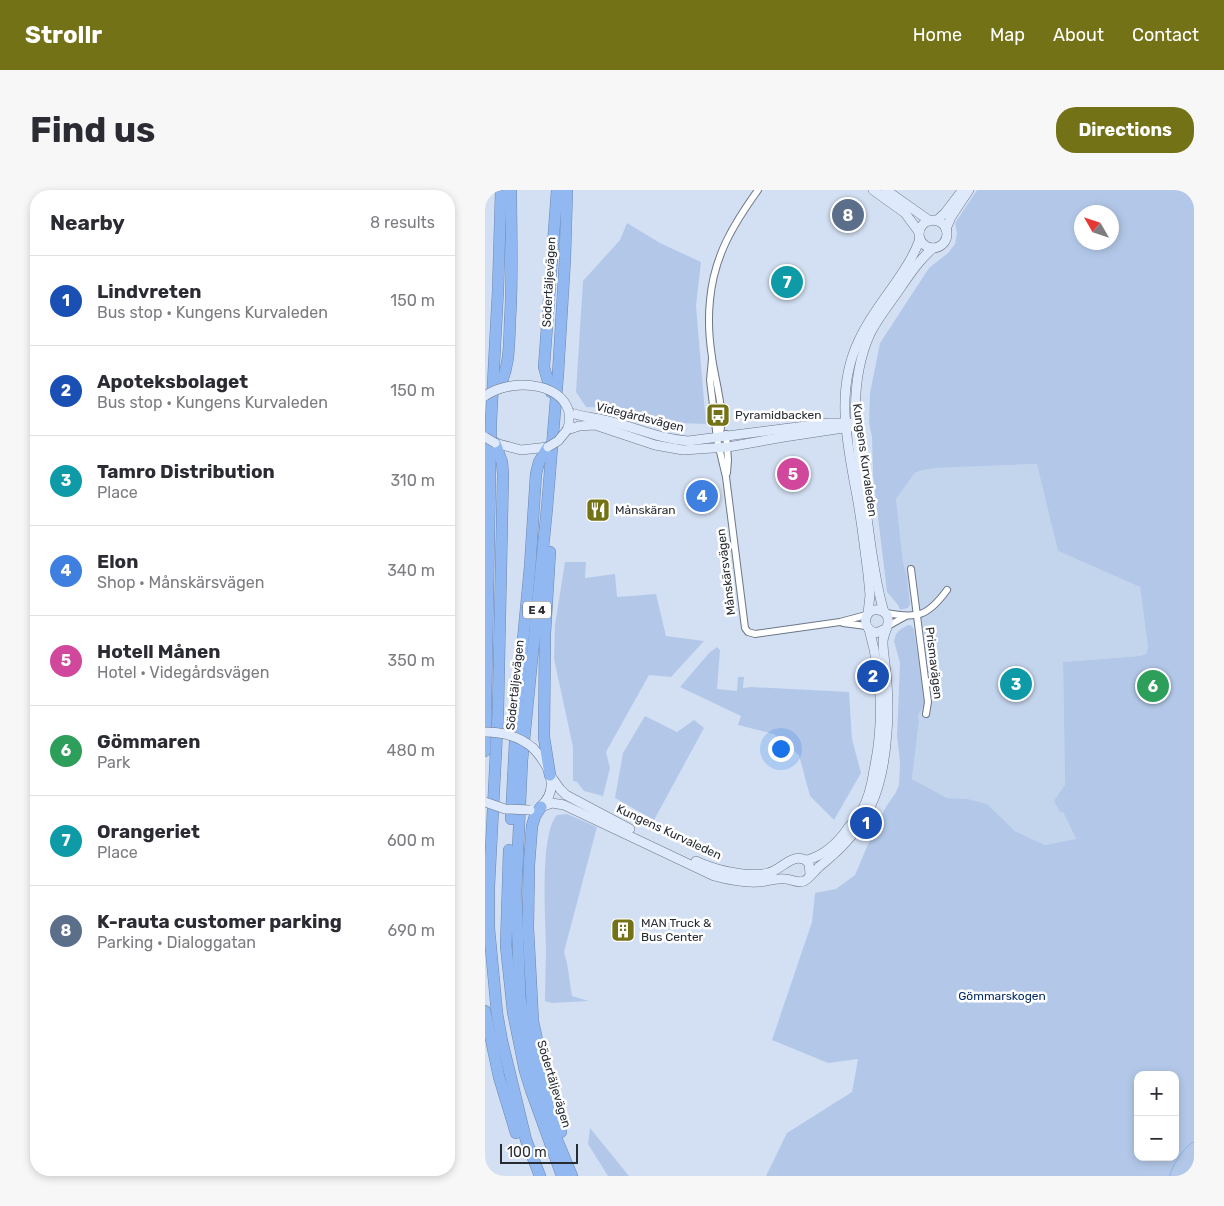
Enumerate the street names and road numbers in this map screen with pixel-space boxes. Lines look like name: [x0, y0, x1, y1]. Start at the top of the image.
street label: Södertäljevägen: [540, 236, 558, 328]
street label: Videgårdsvägen: [595, 399, 685, 435]
street label: Kungens Kurvaleden: [850, 402, 880, 518]
street label: Månskärsvägen: [714, 528, 738, 616]
road number: E 4: [523, 602, 551, 618]
street label: Prismavägen: [923, 626, 945, 700]
street label: Södertäljevägen: [503, 639, 527, 731]
street label: Kungens Kurvaleden: [614, 802, 724, 862]
street label: Södertäljevägen: [534, 1039, 574, 1129]

